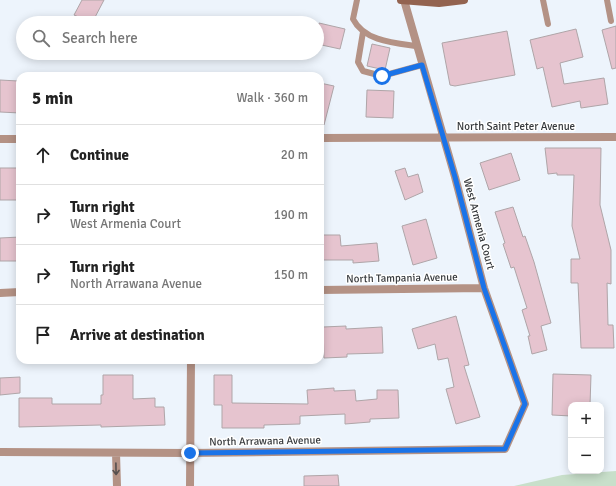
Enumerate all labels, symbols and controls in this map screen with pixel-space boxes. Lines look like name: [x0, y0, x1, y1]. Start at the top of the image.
search box: [16, 16, 324, 60]
icon: search: [30, 27, 52, 49]
text: Search here: [62, 29, 138, 47]
route start: [373, 67, 391, 85]
text: 5 min: [32, 88, 73, 109]
text: Walk · 360 m: [237, 90, 308, 106]
street label: North Saint Peter Avenue: [457, 120, 575, 133]
icon: ahead: [32, 144, 54, 166]
text: Continue: [70, 146, 129, 164]
text: 20 m: [281, 147, 308, 163]
street label: West Armenia Court: [461, 177, 497, 271]
text: Turn right: [70, 198, 135, 216]
icon: right: [32, 204, 54, 226]
text: 190 m: [274, 207, 308, 223]
text: West Armenia Court: [70, 216, 181, 232]
text: Turn right: [70, 258, 135, 276]
icon: right: [32, 264, 54, 286]
text: 150 m: [274, 267, 308, 283]
street label: North Tampania Avenue: [346, 271, 458, 285]
text: North Arrawana Avenue: [70, 276, 202, 292]
icon: arrive: [32, 324, 54, 346]
text: Arrive at destination: [70, 326, 205, 344]
map controls: [568, 402, 604, 474]
button: +: [568, 402, 604, 438]
street label: North Arrawana Avenue: [209, 434, 321, 448]
button: −: [568, 438, 604, 474]
route end: [181, 444, 199, 462]
one-way arrow: [113, 462, 120, 475]

